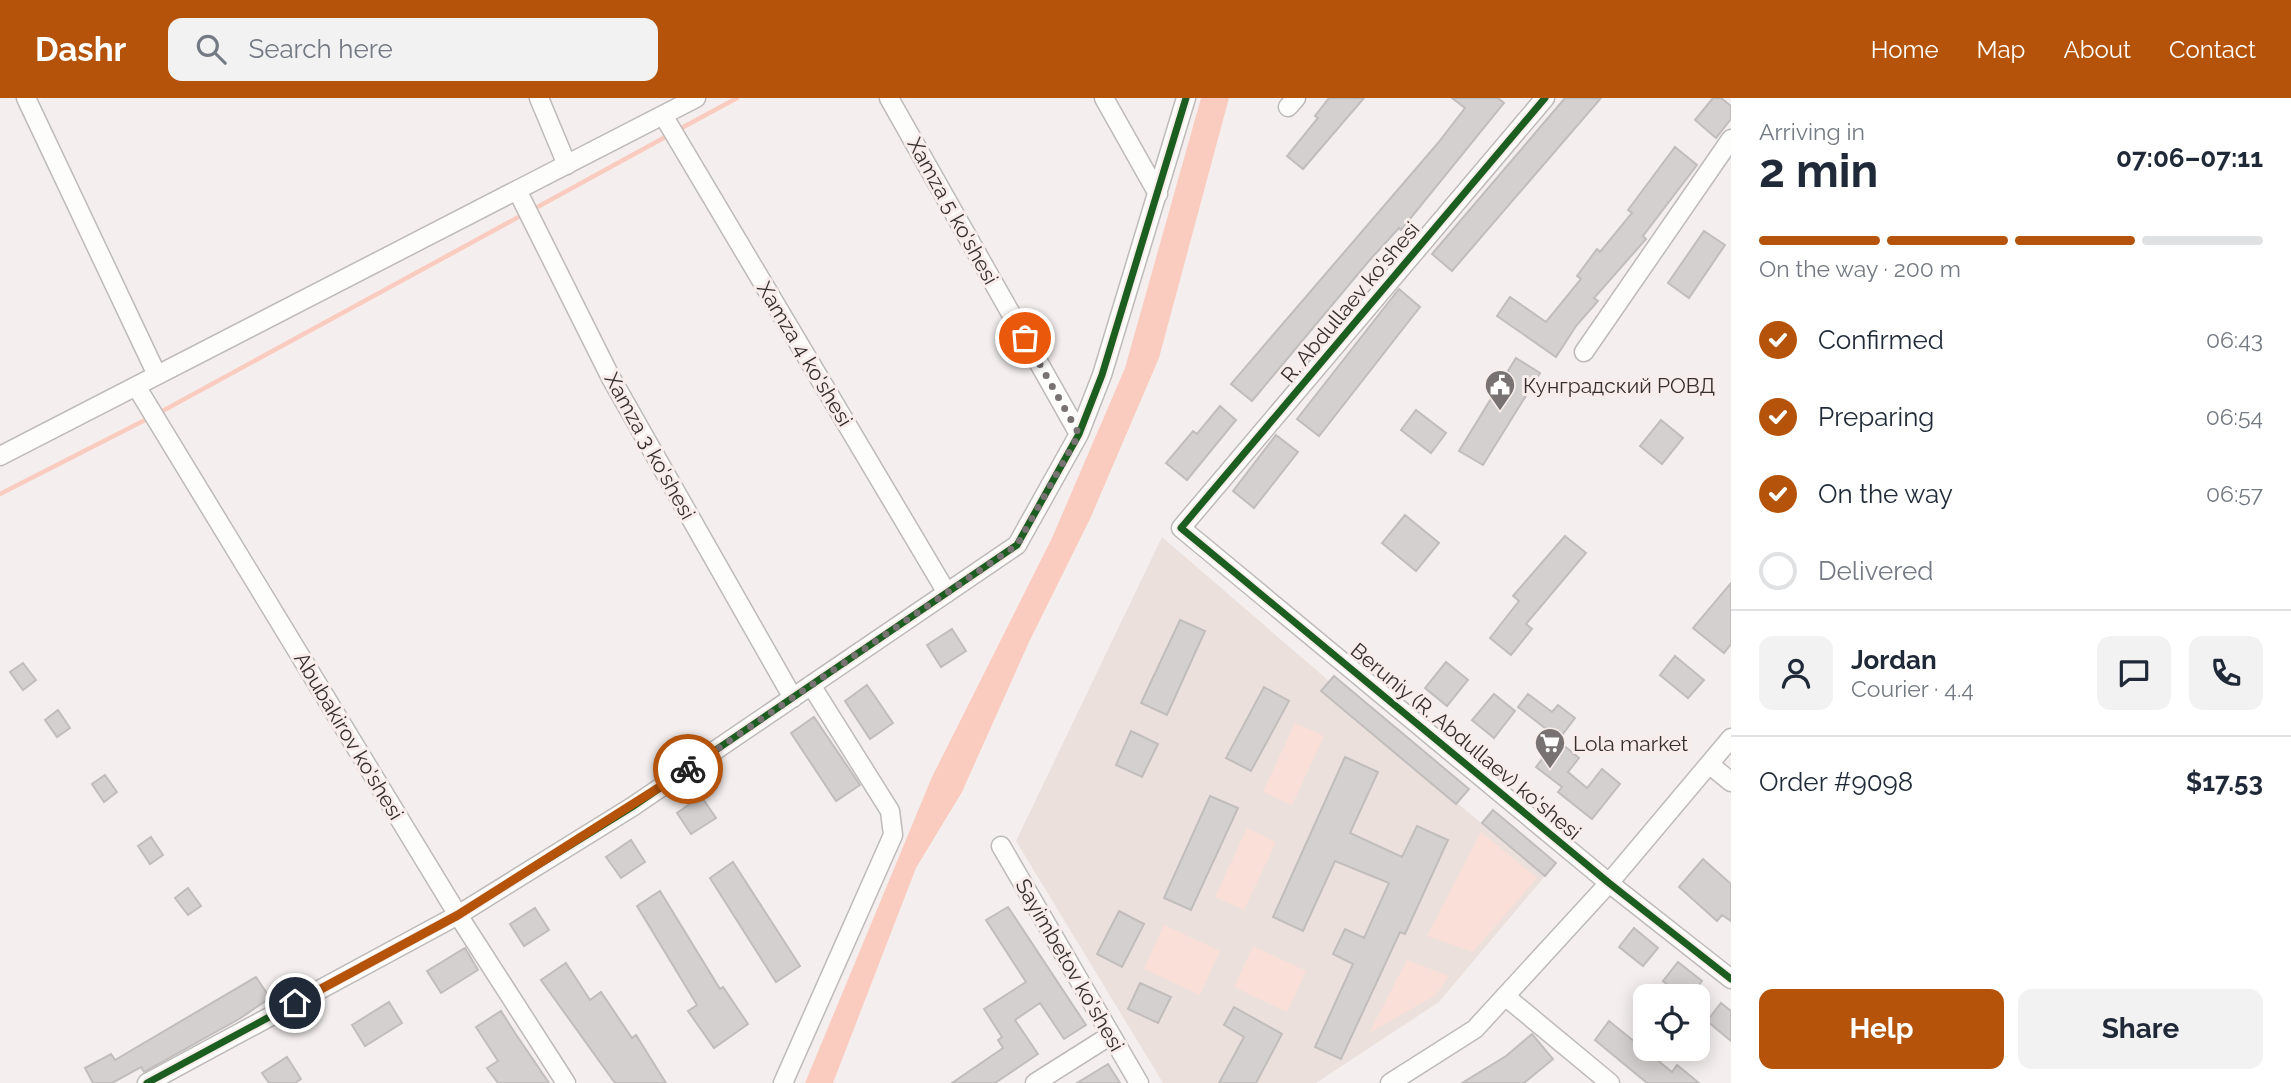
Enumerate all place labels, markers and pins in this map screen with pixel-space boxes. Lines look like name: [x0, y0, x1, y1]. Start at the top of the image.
pin: [995, 308, 1055, 368]
public building icon: Кунградский РОВД: [1483, 368, 1517, 412]
place label: Кунградский РОВД: [1523, 373, 1715, 398]
supermarket icon: Lola market: [1533, 726, 1567, 770]
place label: Lola market: [1573, 731, 1688, 756]
pin: [265, 973, 325, 1033]

